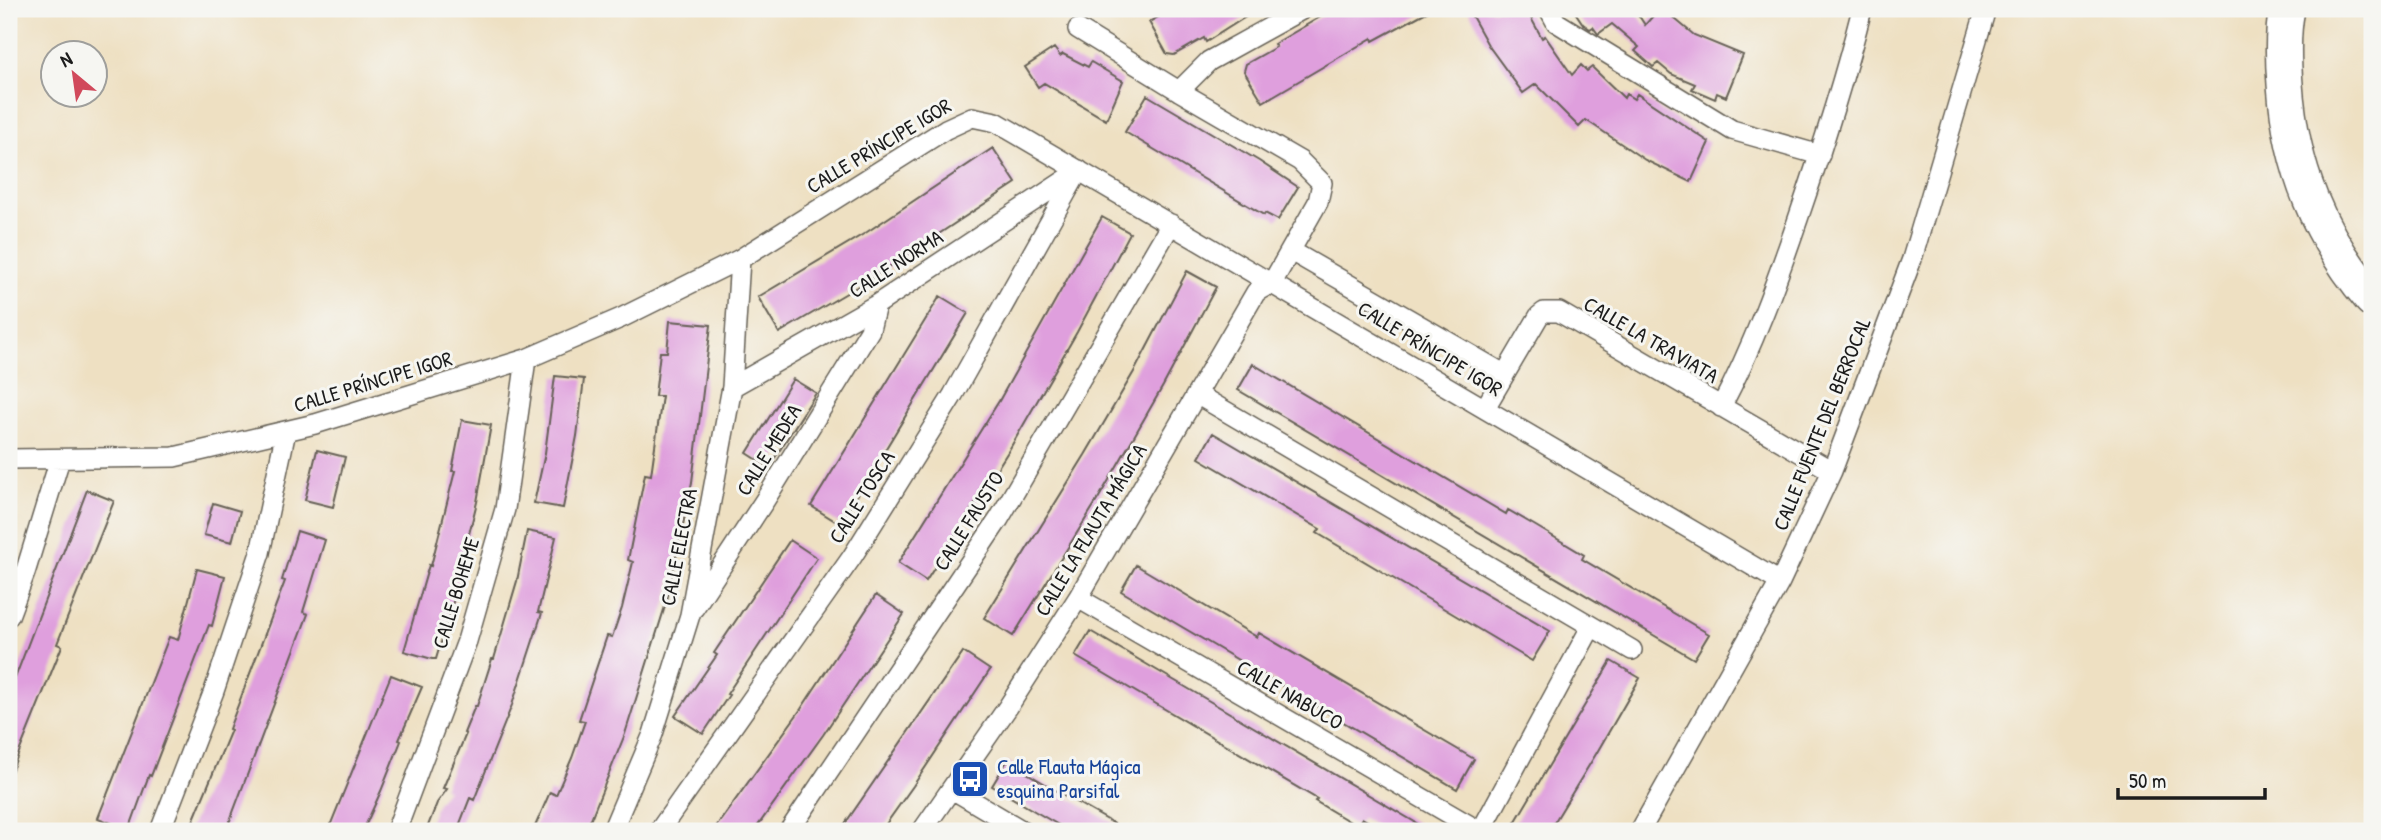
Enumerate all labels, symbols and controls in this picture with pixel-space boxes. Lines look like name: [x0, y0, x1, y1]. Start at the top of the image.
north arrow: [38, 38, 108, 108]
text: N: [55, 45, 76, 73]
street label: CALLE PRÍNCIPE IGOR: [801, 91, 957, 200]
street label: CALLE NORMA: [843, 222, 948, 305]
street label: CALLE LA TRAVIATA: [1579, 289, 1724, 390]
street label: CALLE PRÍNCIPE IGOR: [1352, 294, 1508, 403]
street label: CALLE FUENTE DEL BERROCAL: [1765, 313, 1878, 535]
street label: CALLE PRÍNCIPE IGOR: [290, 344, 456, 419]
street label: CALLE MEDEA: [729, 398, 808, 501]
street label: CALLE LA FLAUTA MÁGICA: [1028, 438, 1154, 621]
street label: CALLE TOSCA: [822, 445, 902, 549]
street label: CALLE FAUSTO: [927, 465, 1011, 576]
street label: CALLE ELECTRA: [653, 486, 704, 608]
street label: CALLE BOHEME: [425, 534, 486, 652]
street label: CALLE NABUCO: [1232, 652, 1349, 737]
place label: Calle Flauta Mágica esquina Parsifal: [997, 752, 1141, 805]
scale bar: [2118, 756, 2266, 800]
bus stop icon: Calle Flauta Mágica esquina Parsifal: [949, 758, 991, 800]
text: 50 m: [2129, 766, 2166, 795]

